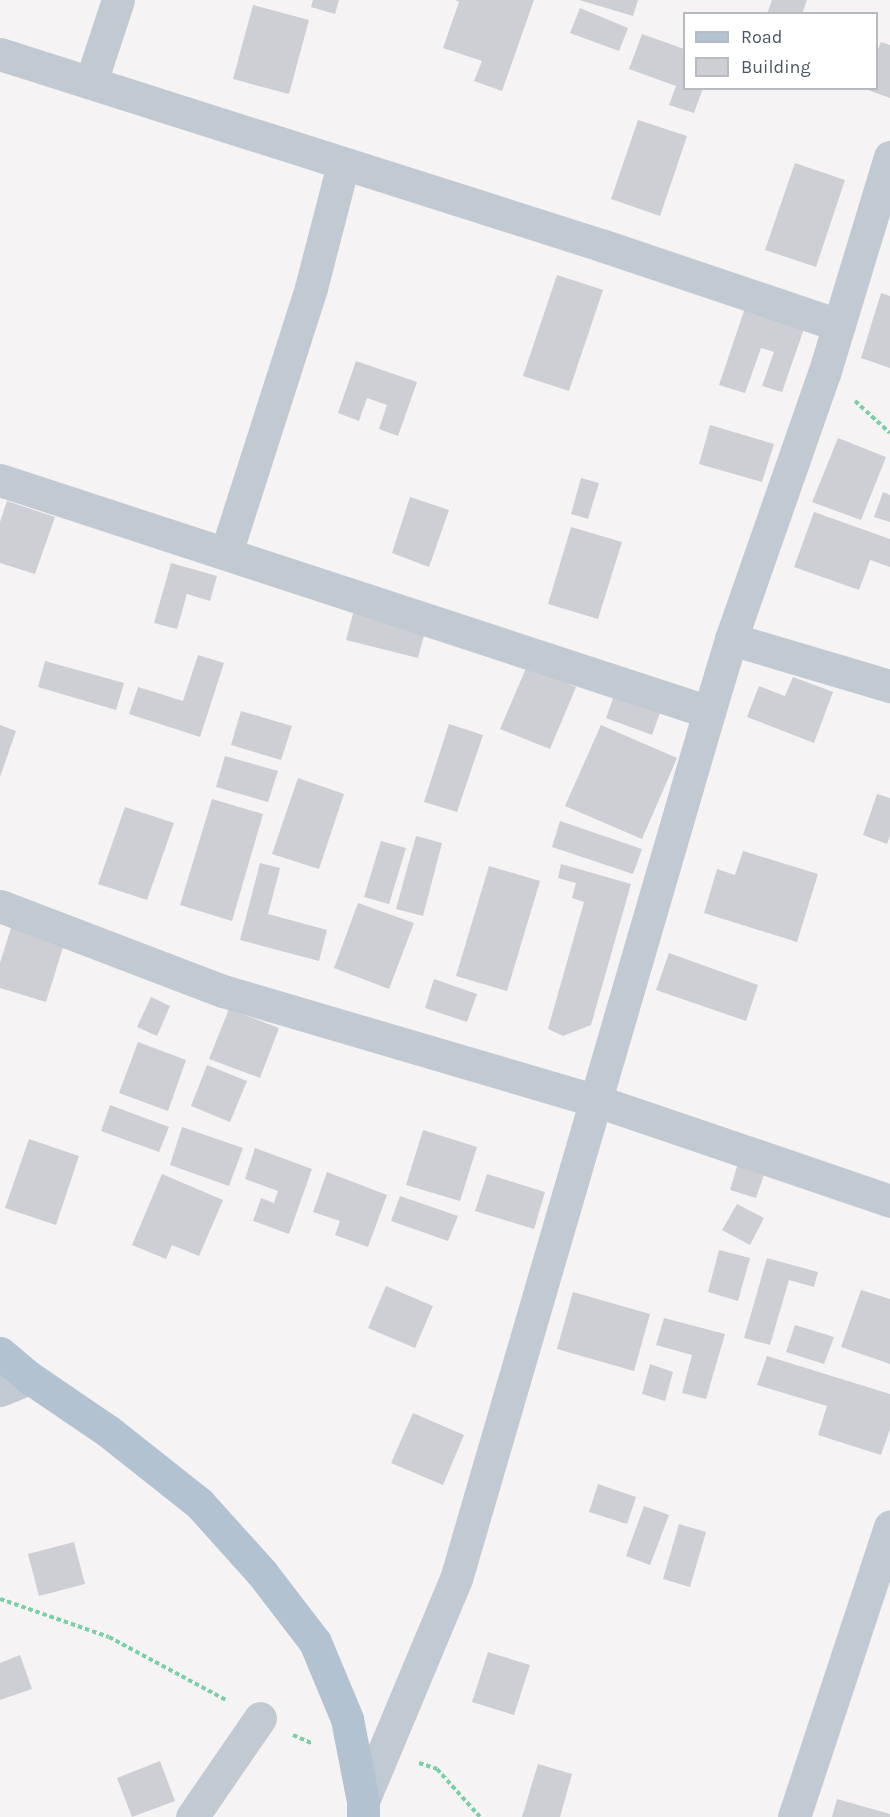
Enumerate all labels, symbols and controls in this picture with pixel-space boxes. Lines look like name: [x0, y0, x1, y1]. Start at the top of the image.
legend: [683, 12, 878, 90]
text: Road: [741, 26, 782, 48]
text: Building: [741, 56, 811, 78]

